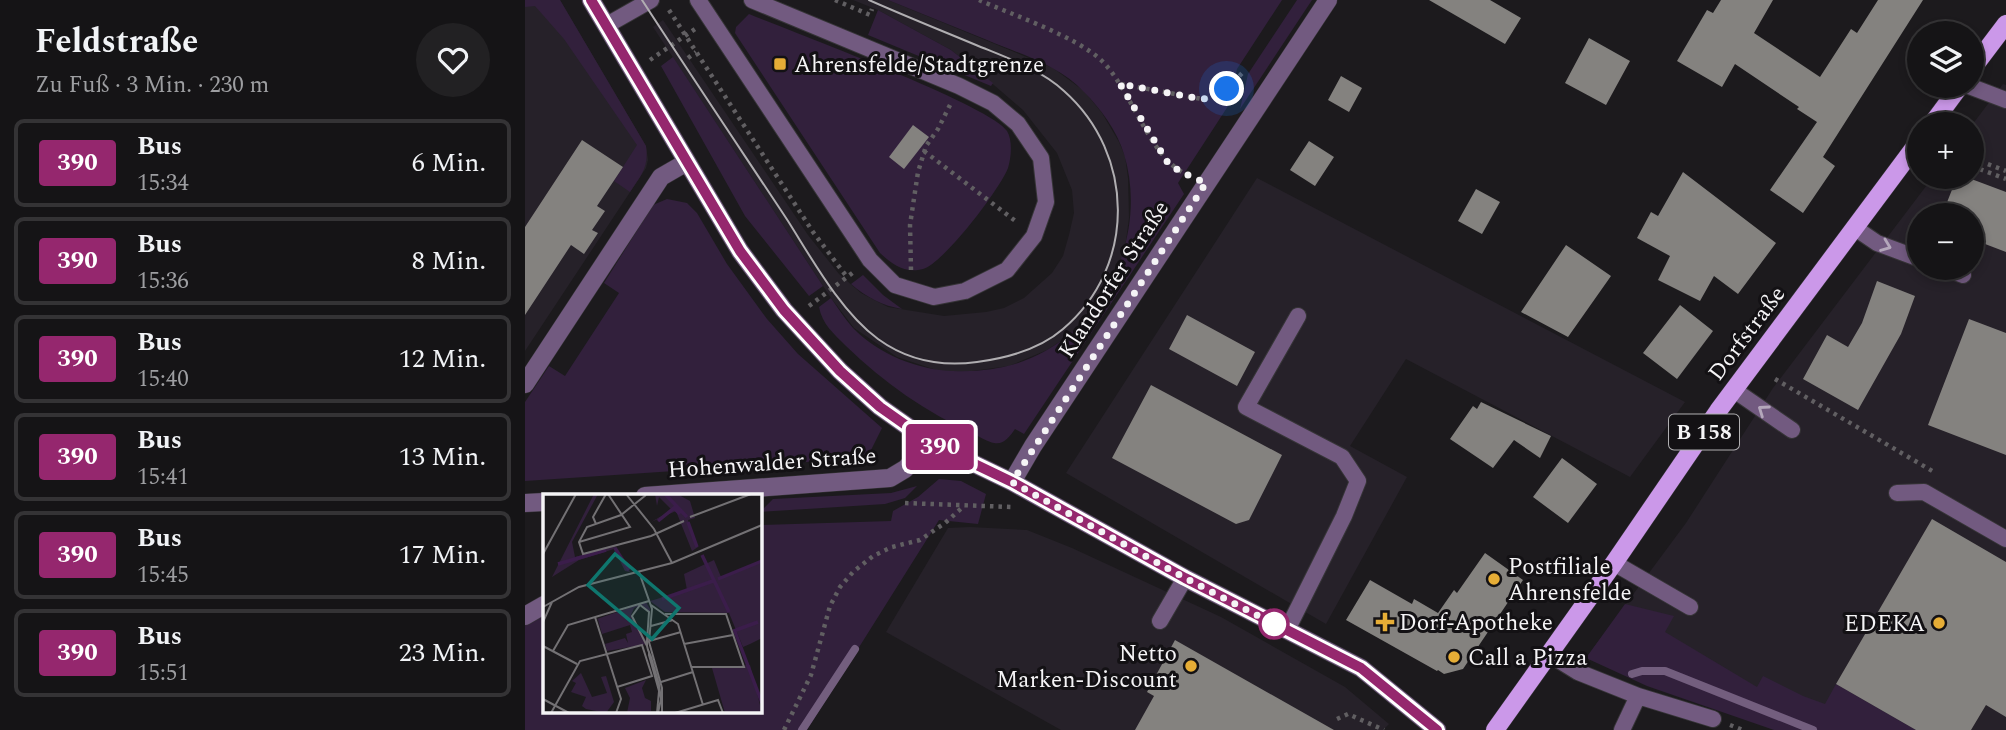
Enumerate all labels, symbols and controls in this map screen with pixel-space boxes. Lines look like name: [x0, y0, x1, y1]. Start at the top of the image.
text: Feldstraße: [35, 17, 198, 67]
map controls: [1907, 21, 1984, 280]
button: layers: [1907, 21, 1984, 98]
button: heart: [416, 23, 490, 97]
place label: Ahrensfelde/Stadtgrenze: [794, 48, 1044, 83]
marker: Ahrensfelde/Stadtgrenze: [772, 56, 788, 72]
text: Zu Fuß · 3 Min. · 230 m: [35, 68, 269, 103]
your location: [1209, 71, 1244, 106]
button: +: [1907, 112, 1984, 189]
text: Bus: [137, 126, 182, 166]
text: 6 Min.: [412, 143, 486, 183]
text: 390: [57, 145, 98, 181]
text: 15:34: [137, 166, 189, 201]
street label: Klandorfer Straße: [1050, 194, 1179, 366]
button: −: [1907, 203, 1984, 280]
text: Bus: [137, 224, 182, 264]
one-way arrow: [1879, 238, 1891, 252]
text: 8 Min.: [412, 241, 486, 281]
text: 390: [57, 243, 98, 279]
text: 15:36: [137, 264, 189, 299]
street label: Dorfstraße: [1700, 279, 1795, 389]
text: Bus: [137, 322, 182, 362]
text: 12 Min.: [399, 339, 486, 379]
text: 390: [57, 341, 98, 377]
text: 15:40: [137, 362, 189, 397]
one-way arrow: [1758, 406, 1771, 418]
road number: B 158: [1669, 414, 1739, 450]
text: Bus: [137, 420, 182, 460]
line badge: 390: [900, 424, 980, 470]
text: 390: [920, 429, 960, 465]
text: 13 Min.: [399, 437, 486, 477]
text: 390: [57, 439, 98, 475]
street label: Hohenwalder Straße: [667, 439, 878, 488]
text: 15:41: [137, 460, 189, 495]
inset map: [543, 494, 761, 712]
text: Bus: [137, 518, 182, 558]
text: 17 Min.: [399, 535, 486, 575]
text: 390: [57, 537, 98, 573]
place label: Postfiliale Ahrensfelde: [1508, 550, 1632, 611]
text: 15:45: [137, 558, 189, 593]
marker: Postfiliale Ahrensfelde: [1486, 571, 1502, 587]
place label: Dorf-Apotheke: [1399, 606, 1553, 641]
place label: EDEKA: [1844, 607, 1925, 642]
unlabelled marker: [1259, 609, 1289, 639]
marker: Dorf-Apotheke: [1377, 614, 1393, 630]
marker: EDEKA: [1931, 615, 1947, 631]
text: Bus: [137, 616, 182, 656]
text: 23 Min.: [399, 633, 486, 673]
text: 390: [57, 635, 98, 671]
place label: Netto Marken-Discount: [996, 637, 1177, 698]
place label: Call a Pizza: [1468, 641, 1587, 676]
marker: Call a Pizza: [1446, 649, 1462, 665]
text: 15:51: [137, 656, 189, 691]
marker: Netto Marken-Discount: [1183, 658, 1199, 674]

